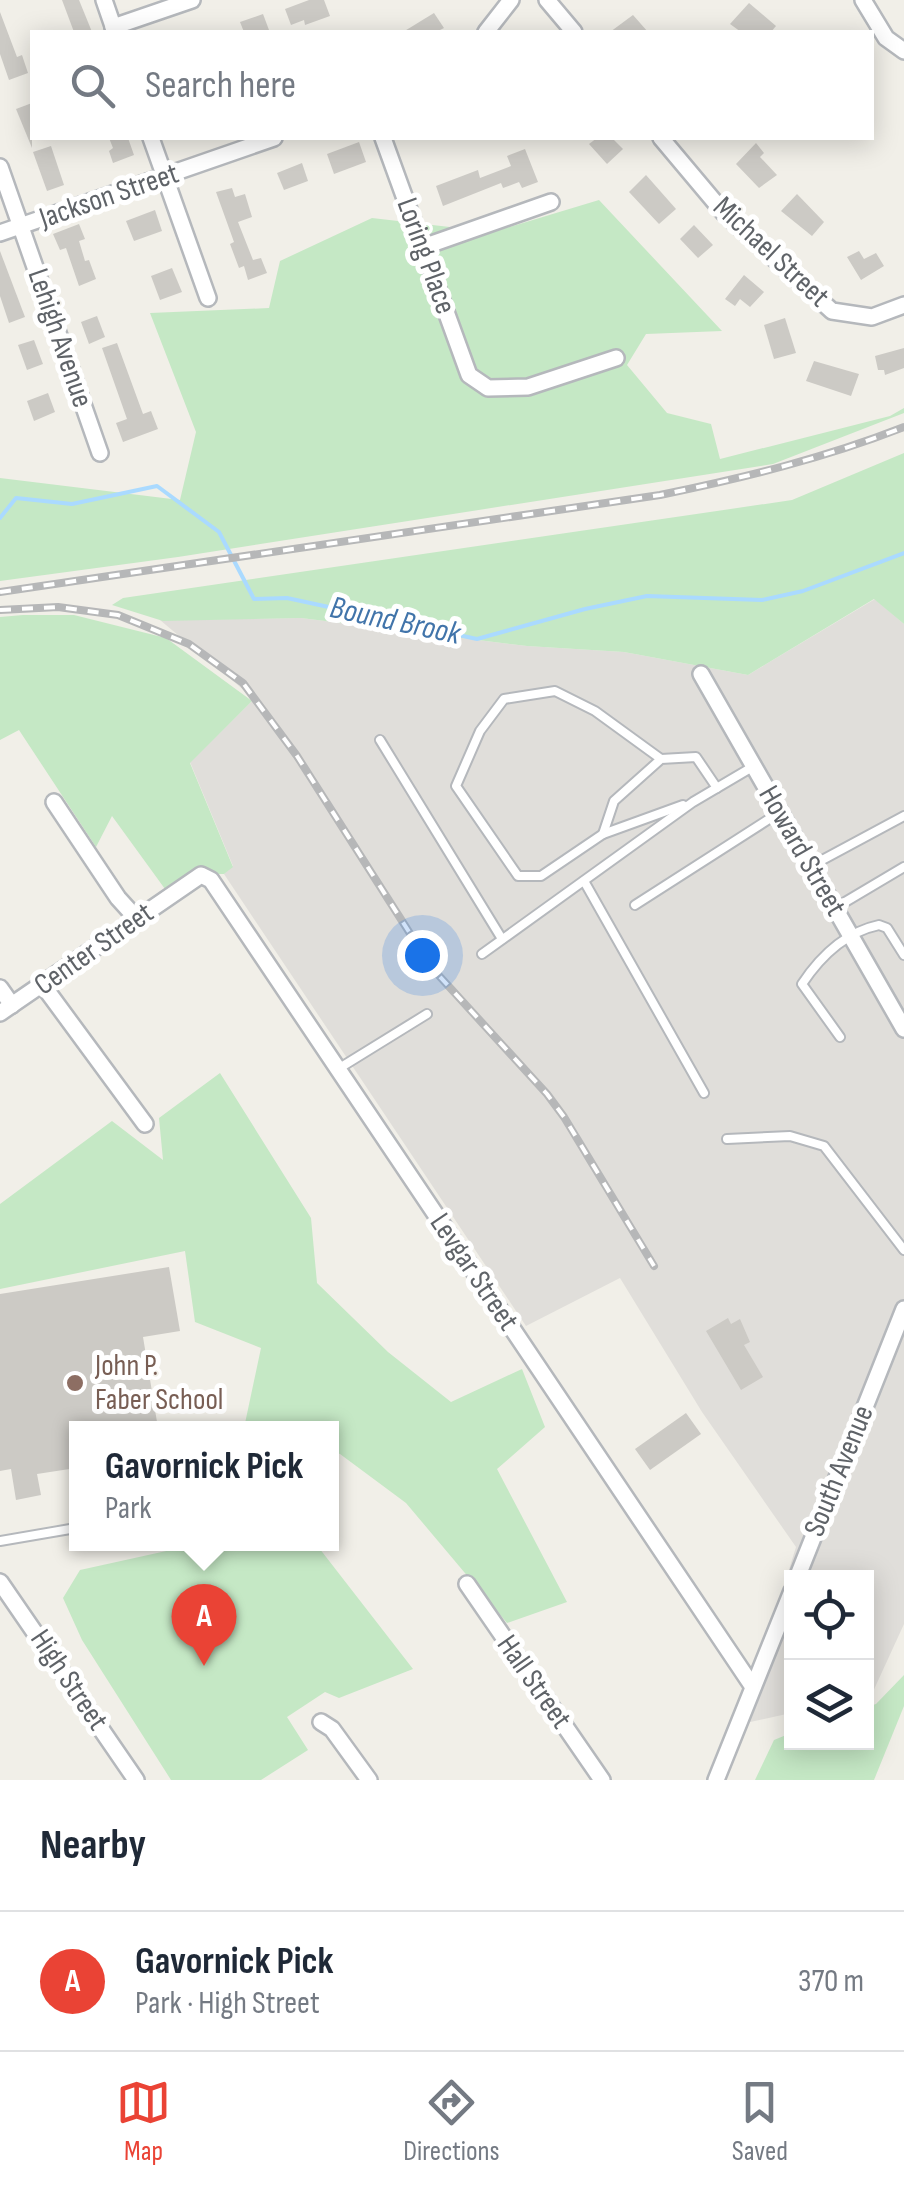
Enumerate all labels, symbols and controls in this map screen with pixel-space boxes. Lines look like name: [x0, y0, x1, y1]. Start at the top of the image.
search box: [30, 30, 874, 140]
icon: search: [65, 58, 120, 113]
text: Search here: [145, 63, 296, 108]
street label: Jackson Street: [34, 155, 183, 237]
street label: Michael Street: [706, 189, 836, 315]
street label: Loring Place: [388, 193, 464, 319]
street label: Lehigh Avenue: [20, 264, 100, 412]
water label: Bound Brook: [326, 588, 465, 654]
street label: Howard Street: [750, 780, 854, 922]
street label: Center Street: [28, 895, 160, 1003]
your location: [397, 930, 448, 981]
street label: Levgar Street: [422, 1207, 526, 1337]
place label: John P. Faber School: [94, 1348, 223, 1418]
marker: John P. Faber School: [64, 1372, 86, 1394]
street label: South Avenue: [796, 1400, 882, 1542]
popup: [69, 1421, 339, 1551]
text: Gavornick Pick: [105, 1444, 303, 1489]
text: Park: [105, 1489, 152, 1528]
map controls: [784, 1570, 874, 1750]
button: locate: [784, 1570, 874, 1660]
pin: A: [172, 1584, 236, 1666]
street label: High Street: [22, 1623, 116, 1737]
street label: Hall Street: [489, 1628, 579, 1736]
button: layers: [784, 1660, 874, 1750]
text: Nearby: [40, 1820, 146, 1871]
text: Gavornick Pick: [135, 1939, 334, 1984]
text: A: [65, 1962, 80, 2001]
text: 370 m: [798, 1962, 864, 2001]
text: Park · High Street: [135, 1984, 320, 2023]
tab: Map: [116, 2075, 171, 2168]
tab: Directions: [403, 2075, 500, 2168]
tab: Saved: [732, 2075, 788, 2168]

